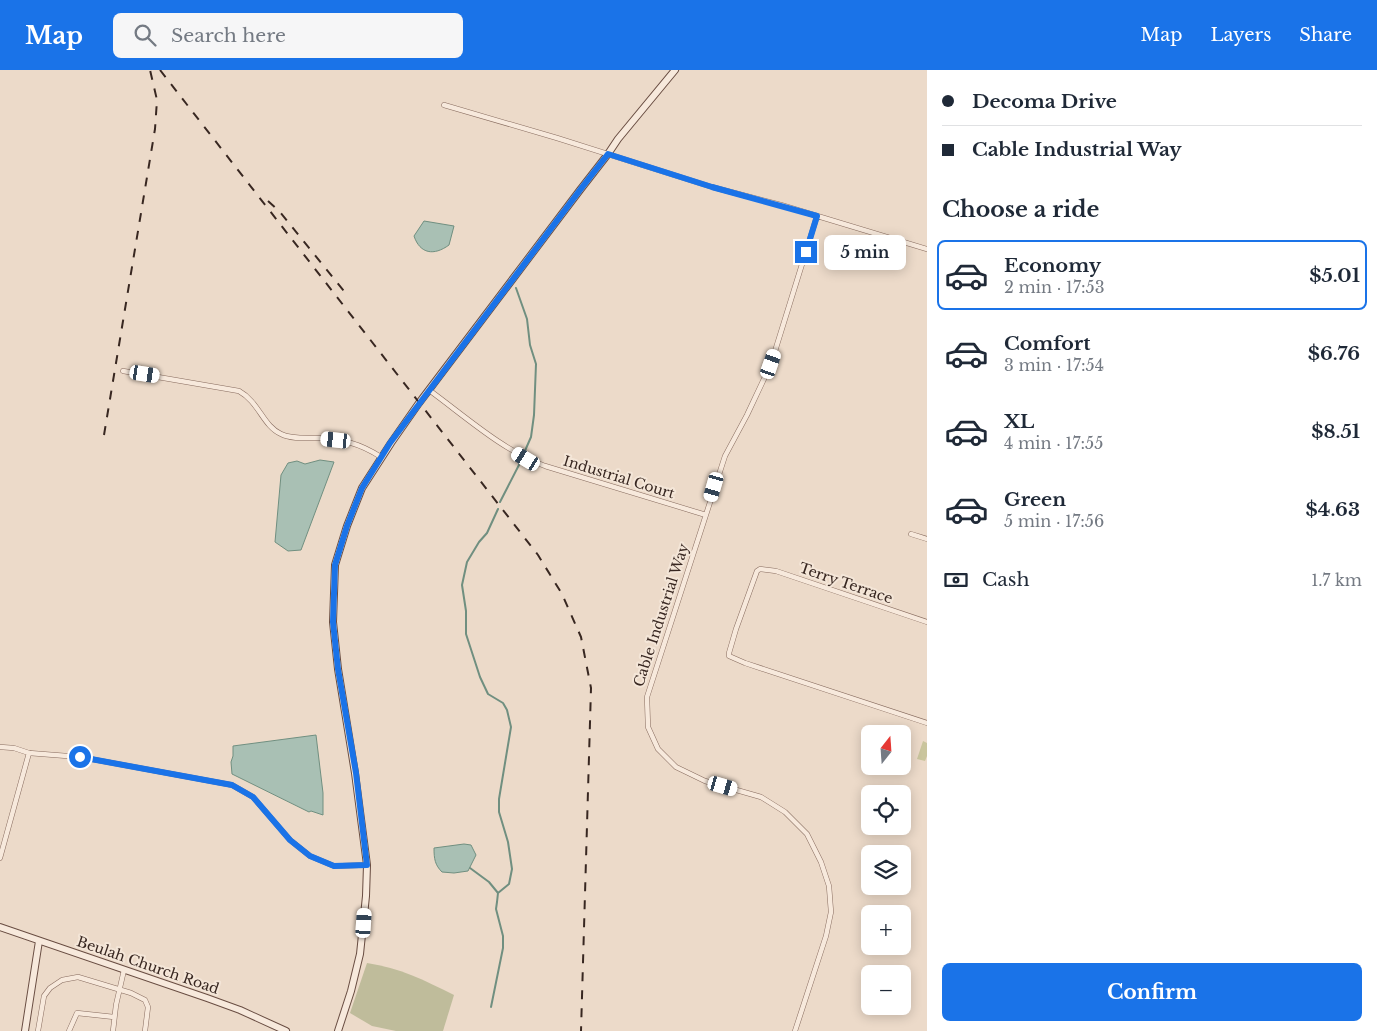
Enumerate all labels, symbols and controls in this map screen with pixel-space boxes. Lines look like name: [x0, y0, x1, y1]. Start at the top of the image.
search box: [113, 13, 463, 58]
text: Map: [25, 21, 83, 50]
icon: search: [131, 21, 159, 49]
text: Search here: [171, 24, 286, 47]
text: Map: [1141, 24, 1182, 46]
text: Layers: [1210, 24, 1271, 46]
text: Share: [1299, 24, 1352, 46]
text: Decoma Drive: [972, 90, 1117, 113]
text: Cable Industrial Way: [972, 138, 1182, 161]
text: Choose a ride: [942, 196, 1099, 223]
callout: 5 min: [824, 234, 906, 270]
route end: [795, 241, 817, 263]
text: 5 min: [841, 242, 889, 262]
icon: car: [944, 253, 989, 298]
text: Economy: [1004, 254, 1101, 277]
text: $5.01: [1309, 264, 1360, 287]
text: 2 min · 17:53: [1004, 277, 1105, 297]
icon: car: [944, 331, 989, 376]
text: Comfort: [1004, 332, 1091, 355]
text: $6.76: [1308, 342, 1360, 365]
car: [759, 347, 782, 381]
text: 3 min · 17:54: [1004, 355, 1104, 375]
car: [129, 364, 160, 384]
icon: car: [944, 409, 989, 454]
text: XL: [1004, 410, 1034, 433]
text: $8.51: [1311, 420, 1360, 443]
car: [320, 431, 351, 449]
text: 4 min · 17:55: [1004, 433, 1103, 453]
car: [509, 445, 542, 473]
street label: Industrial Court: [561, 452, 678, 503]
car: [702, 471, 725, 503]
icon: car: [944, 487, 989, 532]
text: Green: [1004, 488, 1066, 511]
text: $4.63: [1306, 498, 1360, 521]
text: 5 min · 17:56: [1004, 511, 1104, 531]
street label: Cable Industrial Way: [629, 541, 693, 689]
street label: Terry Terrace: [797, 559, 895, 607]
icon: cash: [942, 566, 970, 594]
text: Cash: [982, 568, 1029, 591]
text: 1.7 km: [1311, 570, 1362, 590]
north arrow: [861, 725, 911, 775]
map controls: [861, 725, 911, 1015]
route start: [69, 746, 91, 768]
car: [706, 775, 739, 797]
button: locate: [861, 785, 911, 835]
button: layers: [861, 845, 911, 895]
button: +: [861, 905, 911, 955]
car: [355, 908, 372, 938]
street label: Beulah Church Road: [74, 932, 222, 998]
button: Confirm: [942, 963, 1362, 1021]
button: −: [861, 965, 911, 1015]

